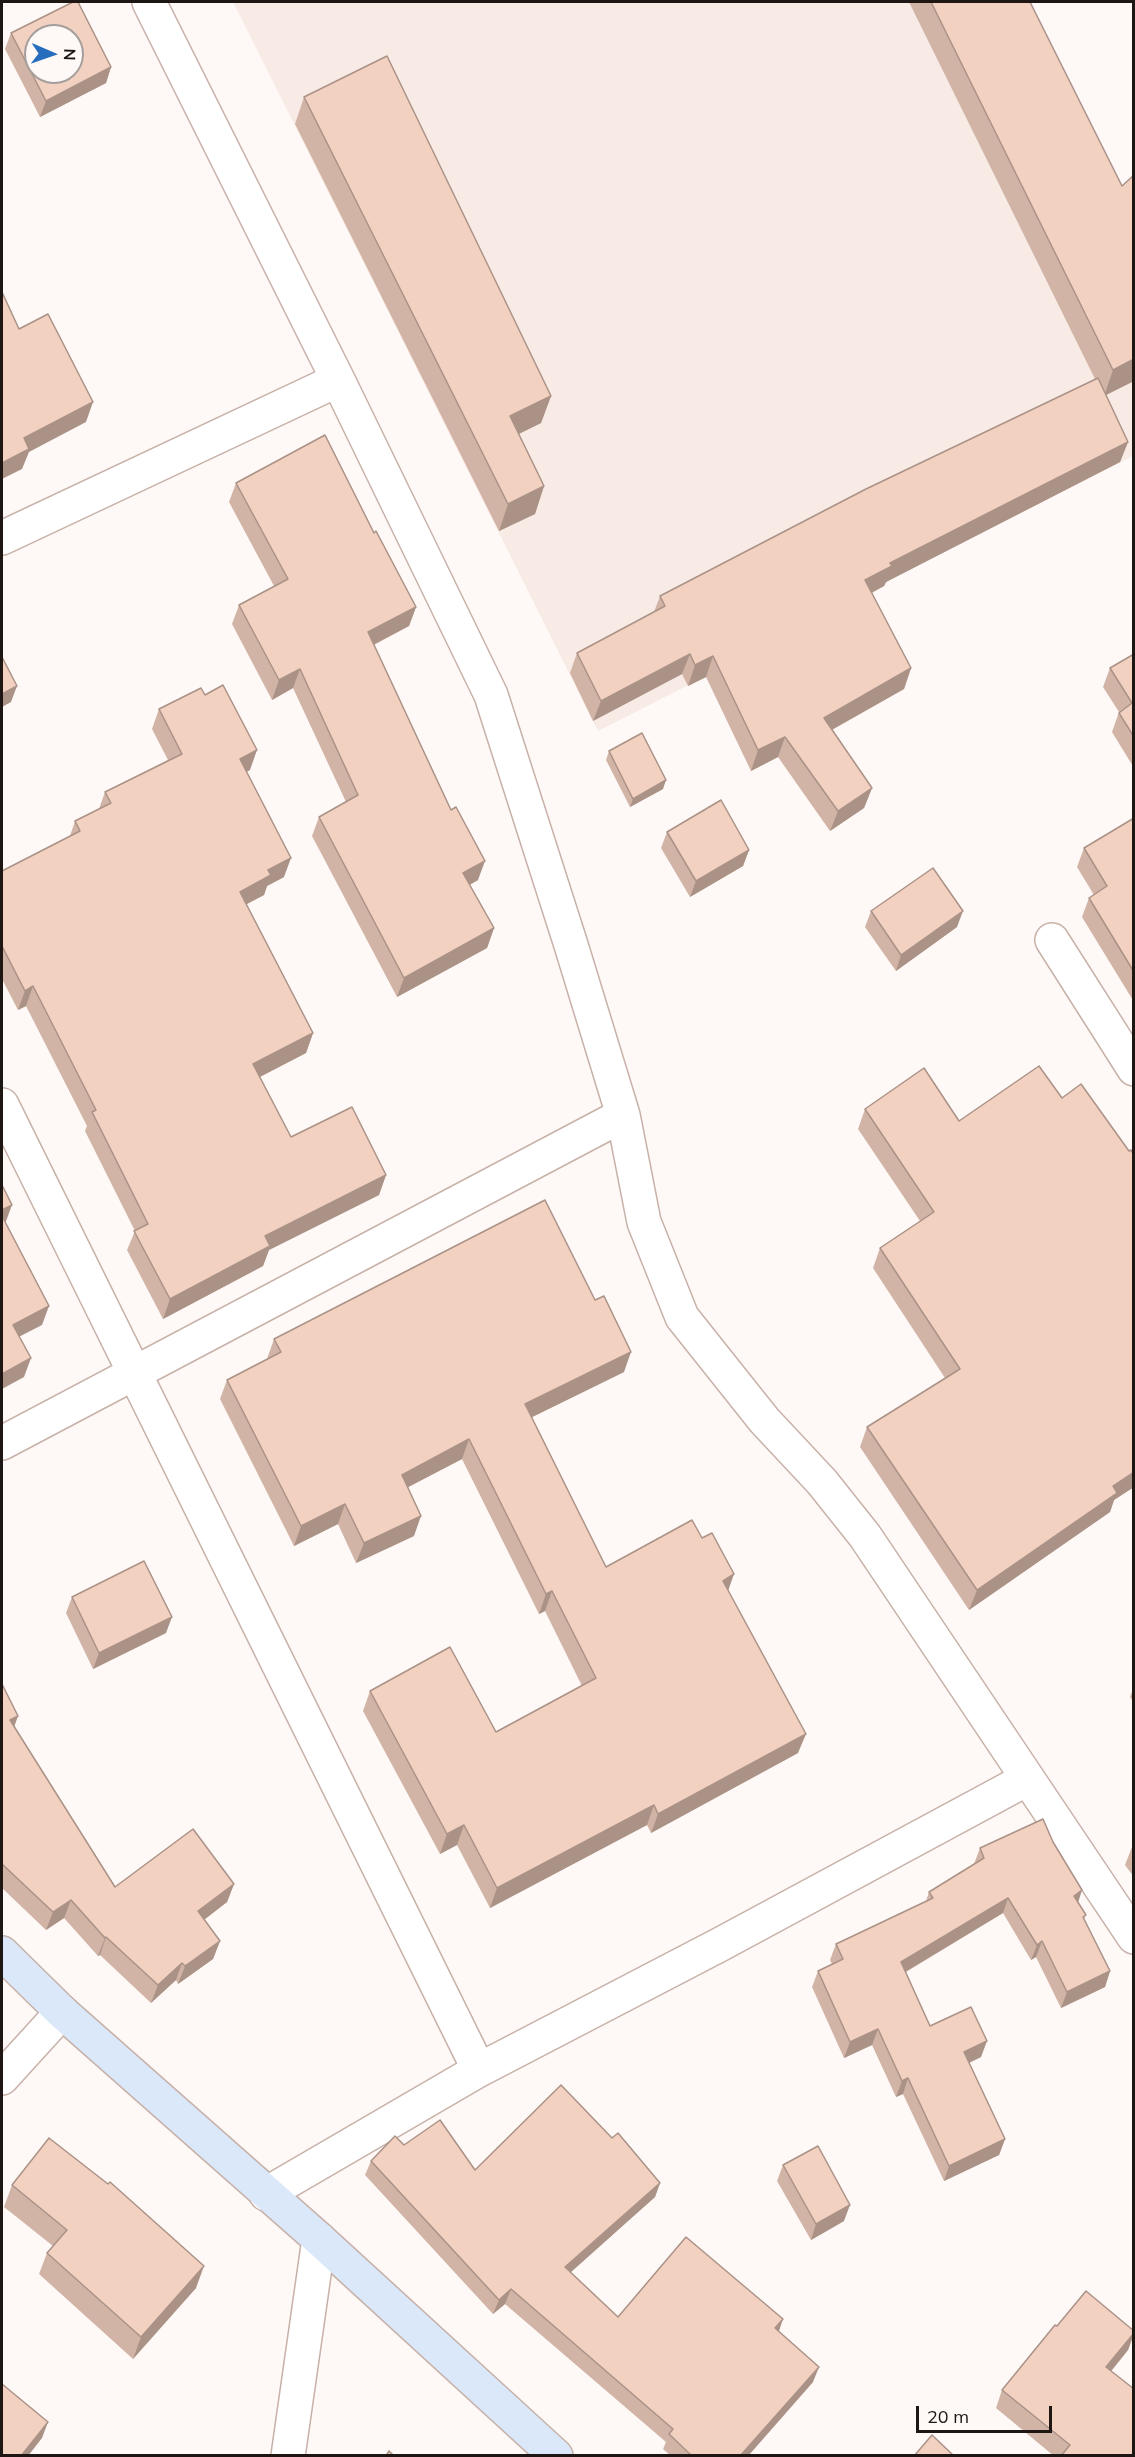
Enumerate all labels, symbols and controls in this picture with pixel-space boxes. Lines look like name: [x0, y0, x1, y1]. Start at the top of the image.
north arrow: [24, 24, 84, 84]
text: N: [60, 48, 80, 61]
scale bar: [919, 2394, 1056, 2432]
text: 20 m: [927, 2405, 969, 2428]

